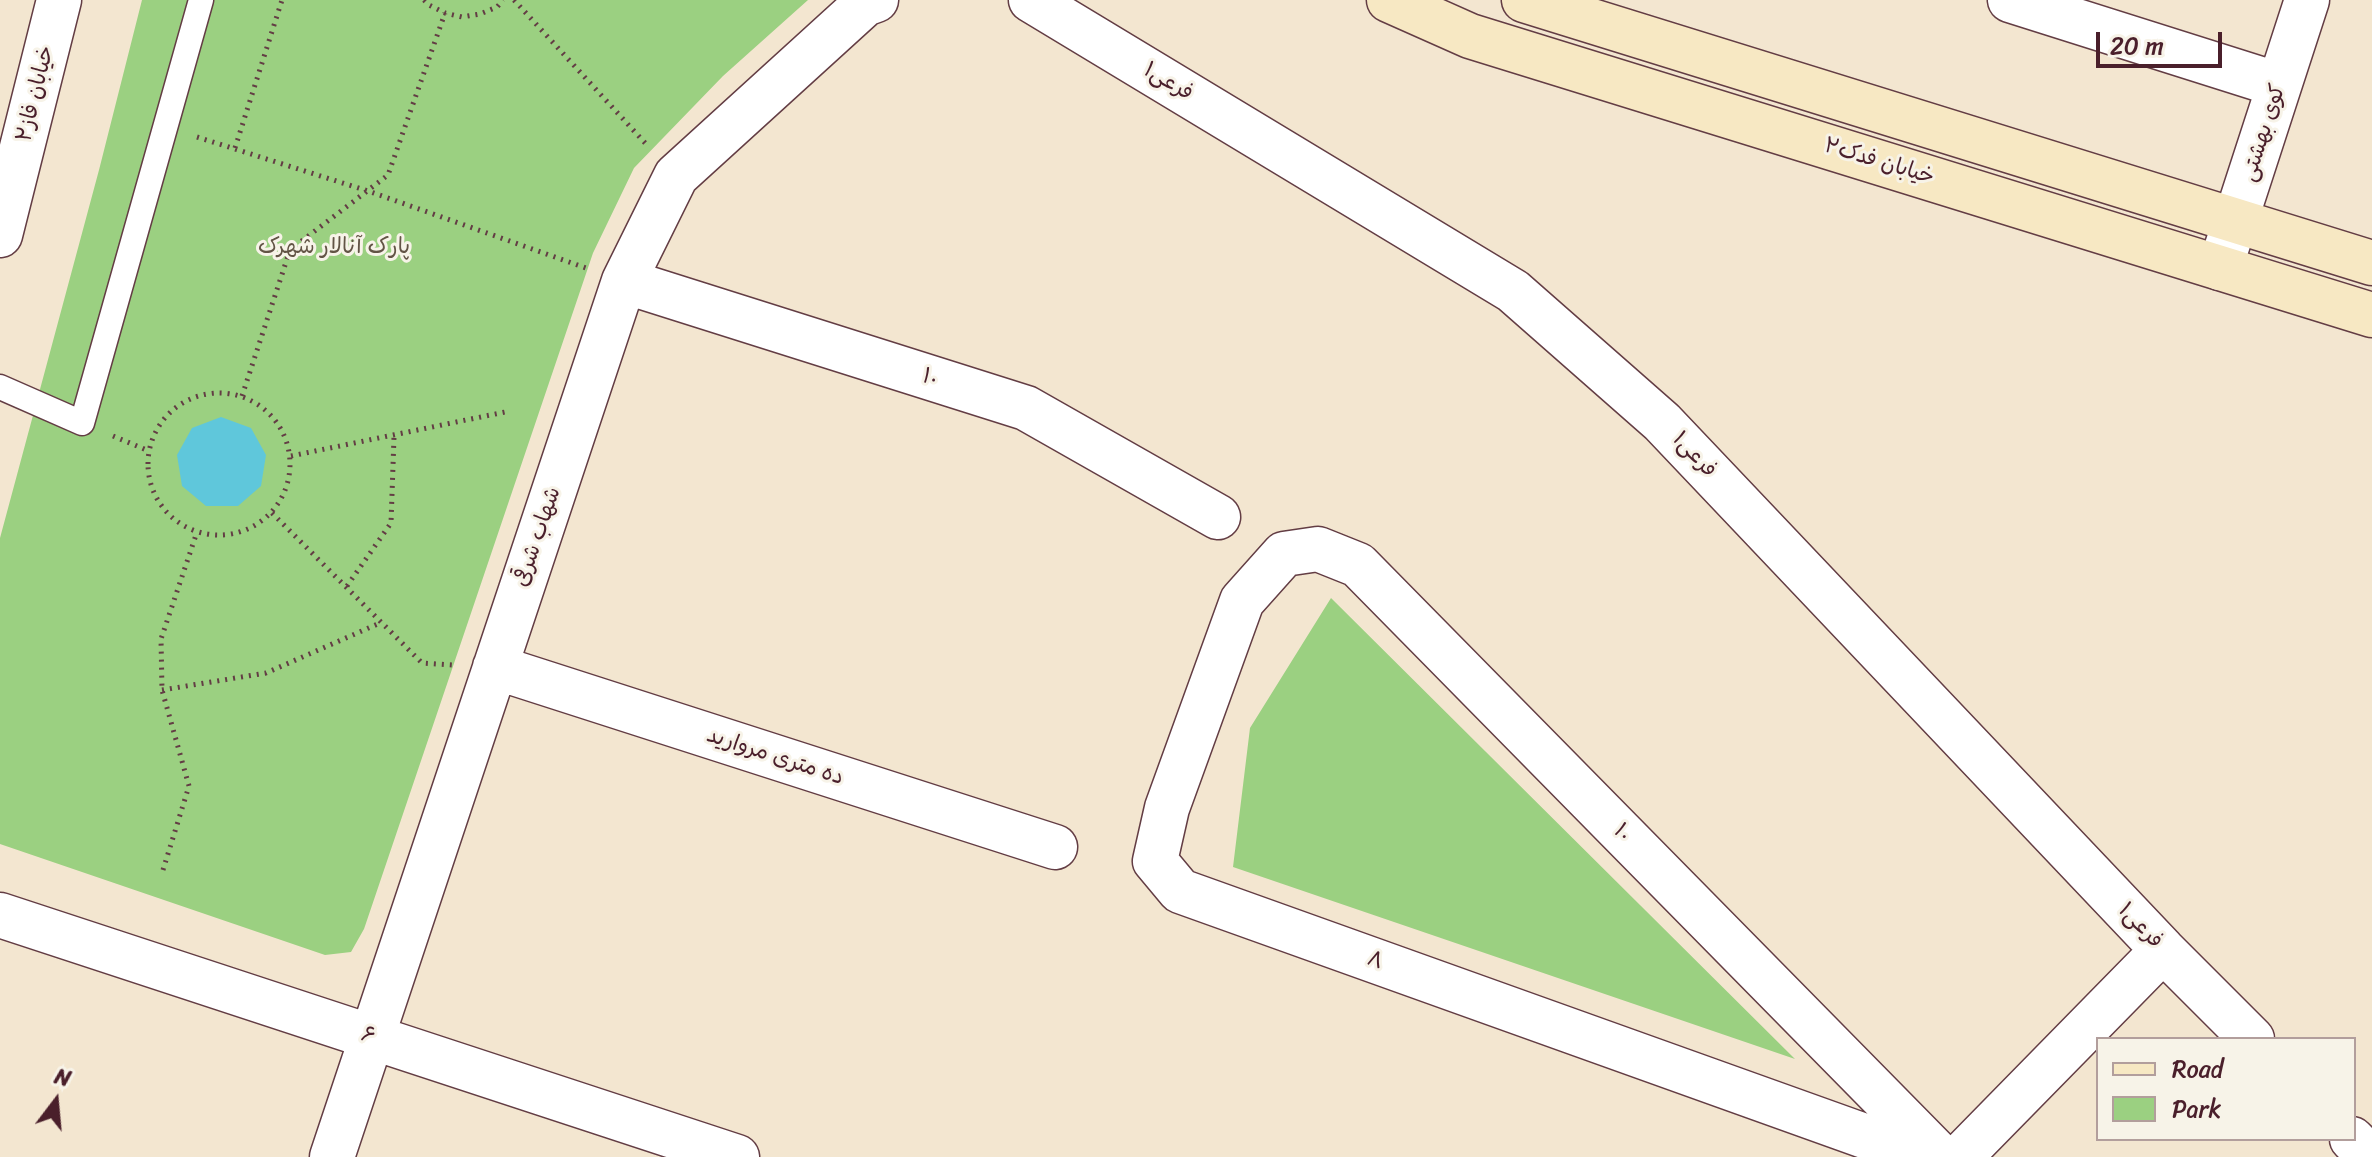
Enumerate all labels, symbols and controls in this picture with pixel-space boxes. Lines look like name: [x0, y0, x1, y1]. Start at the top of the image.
scale bar: [2100, 16, 2226, 66]
text: 20 m: [2110, 25, 2164, 67]
street label: خیابان فاز۲: [11, 43, 61, 145]
street label: فرعی۱: [1138, 57, 1198, 107]
street label: کوی بهشتی: [2236, 81, 2292, 185]
street label: خیابان فدک۲: [1821, 133, 1937, 191]
park label: پارک آنالار شهرک: [258, 234, 410, 260]
street label: ۱۰: [919, 363, 941, 393]
street label: فرعی۱: [1666, 426, 1722, 484]
street label: شهاب شرقی: [509, 484, 567, 590]
street label: ده متری مروارید: [703, 722, 847, 792]
street label: ۱۰: [1607, 818, 1637, 848]
street label: فرعی۱: [2112, 898, 2168, 954]
street label: ۸: [1363, 946, 1387, 976]
street label: ۶: [358, 1021, 378, 1051]
legend: [2096, 1037, 2356, 1141]
text: Road: [2172, 1048, 2223, 1090]
text: N: [50, 1057, 75, 1098]
north arrow: [16, 1061, 96, 1141]
text: Park: [2172, 1088, 2221, 1130]

